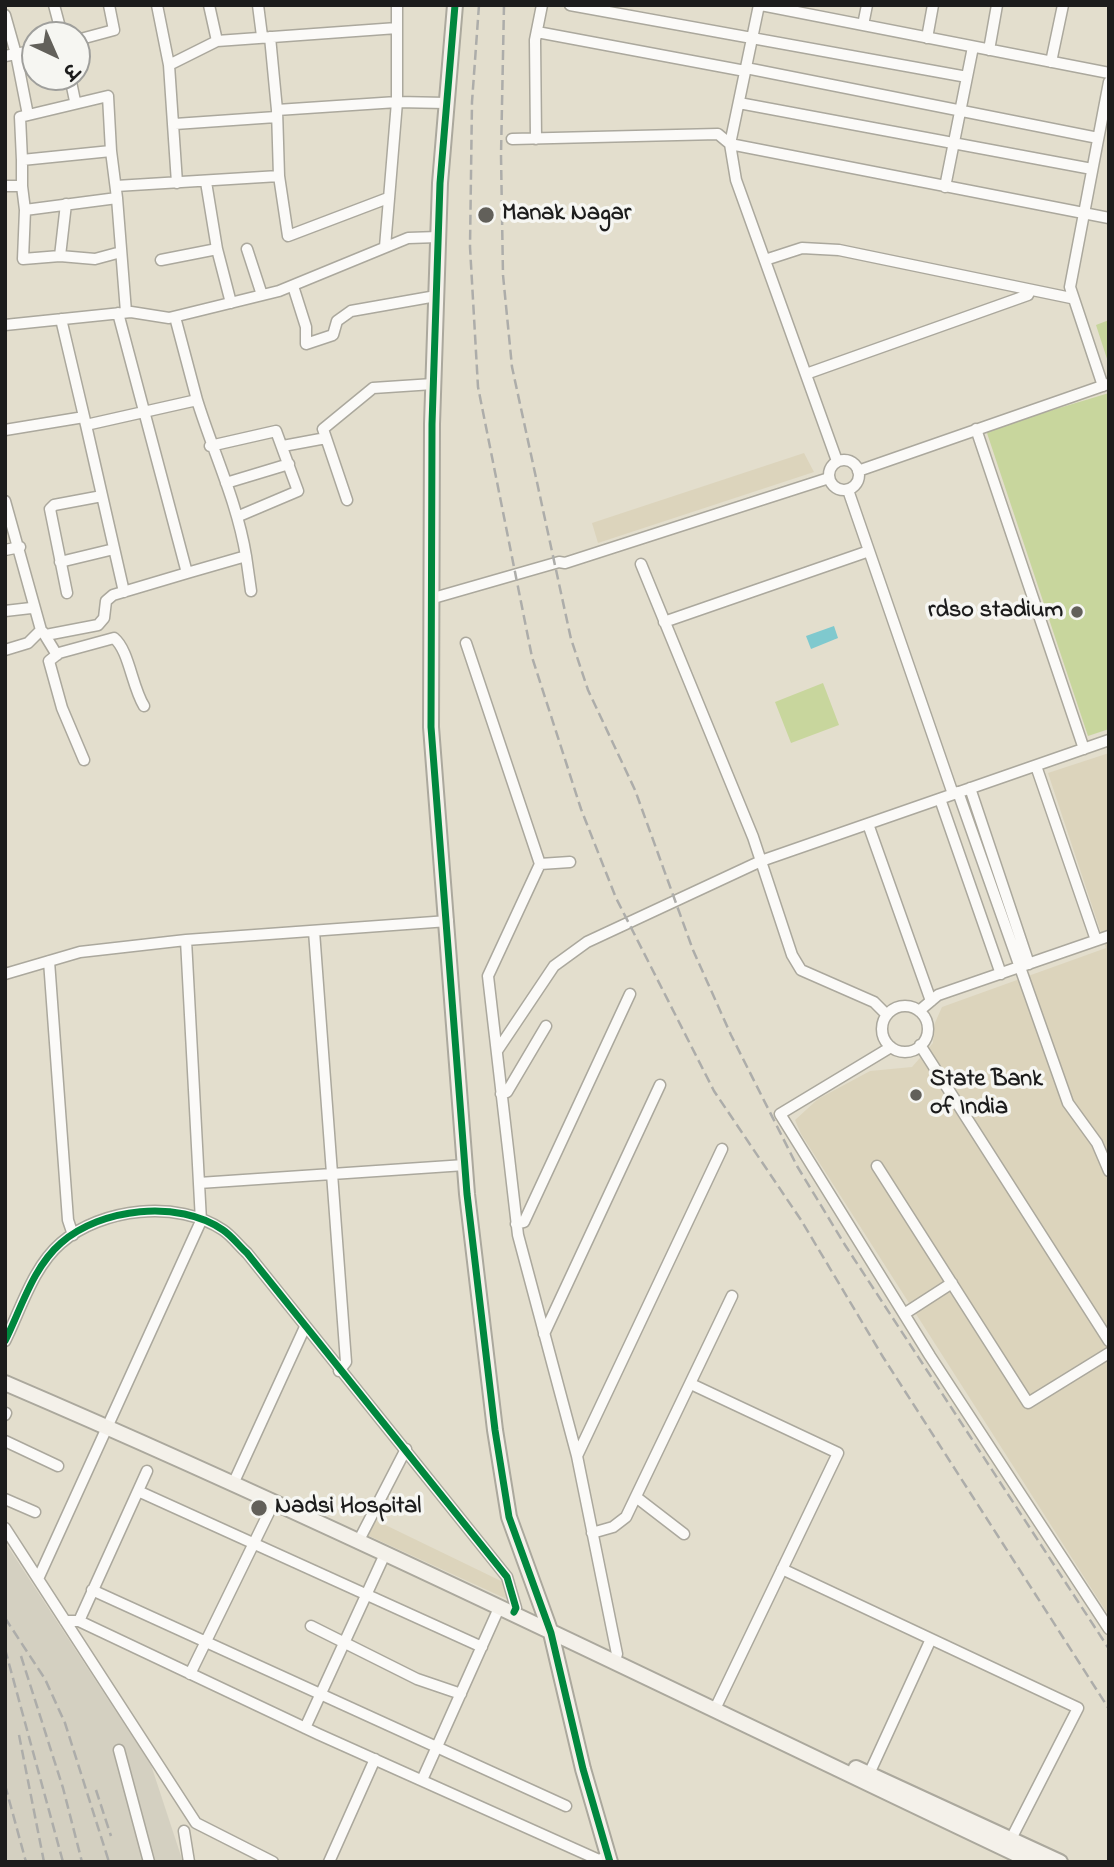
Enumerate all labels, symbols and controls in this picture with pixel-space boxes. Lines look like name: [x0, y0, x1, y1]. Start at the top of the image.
north arrow: [21, 21, 91, 91]
text: उ: [56, 56, 83, 84]
place label: Manak Nagar: [502, 201, 631, 229]
marker: Manak Nagar: [476, 205, 496, 225]
place label: rdso stadium: [928, 598, 1063, 626]
marker: rdso stadium: [1069, 604, 1085, 620]
place label: State Bank of India: [930, 1067, 1043, 1123]
marker: State Bank of India: [908, 1087, 924, 1103]
place label: Nadsi Hospital: [275, 1494, 421, 1522]
marker: Nadsi Hospital: [249, 1498, 269, 1518]

